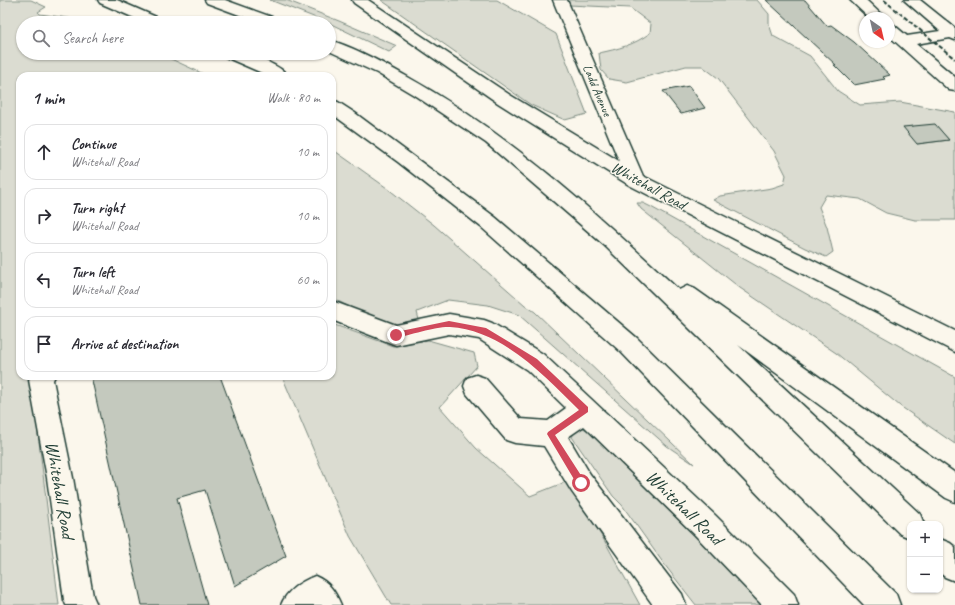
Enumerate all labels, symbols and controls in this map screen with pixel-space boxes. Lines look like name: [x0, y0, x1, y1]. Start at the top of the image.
north arrow: [859, 12, 895, 48]
search box: [16, 16, 336, 60]
icon: search: [30, 27, 52, 49]
text: Search here: [62, 29, 123, 48]
street label: Ladd Avenue: [579, 62, 615, 119]
text: 1 min: [32, 88, 65, 109]
text: Walk · 80 m: [267, 90, 320, 106]
text: Continue: [71, 135, 116, 154]
icon: ahead: [33, 141, 55, 163]
text: 10 m: [297, 144, 319, 160]
text: Whitehall Road: [71, 154, 138, 170]
street label: Whitehall Road: [607, 157, 692, 216]
text: Turn right: [71, 199, 124, 218]
icon: right: [33, 205, 55, 227]
text: 10 m: [297, 208, 319, 224]
text: Whitehall Road: [71, 218, 138, 234]
text: Turn left: [71, 263, 114, 282]
icon: left: [33, 269, 55, 291]
text: 60 m: [297, 272, 319, 288]
text: Whitehall Road: [71, 282, 138, 298]
route end: [387, 326, 405, 344]
icon: arrive: [33, 333, 55, 355]
text: Arrive at destination: [71, 335, 178, 354]
street label: Whitehall Road: [40, 440, 81, 543]
street label: Whitehall Road: [641, 465, 730, 552]
route start: [572, 474, 590, 492]
map controls: [907, 521, 943, 593]
button: +: [907, 521, 943, 557]
button: −: [907, 557, 943, 593]

